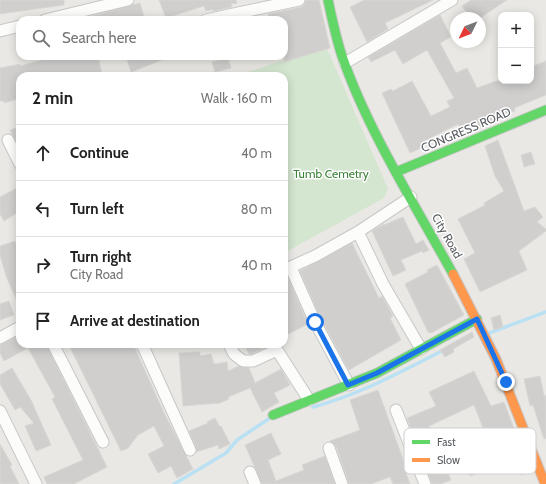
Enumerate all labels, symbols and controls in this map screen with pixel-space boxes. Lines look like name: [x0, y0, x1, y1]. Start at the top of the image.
north arrow: [450, 12, 486, 48]
map controls: [498, 12, 534, 84]
button: +: [498, 12, 534, 48]
search box: [16, 16, 288, 60]
icon: search: [30, 27, 52, 49]
text: Search here: [62, 29, 137, 47]
button: −: [498, 48, 534, 84]
text: 2 min: [32, 88, 73, 108]
text: Walk · 160 m: [201, 90, 272, 106]
street label: CONGRESS ROAD: [419, 104, 513, 155]
icon: ahead: [32, 142, 54, 164]
text: Continue: [70, 144, 129, 162]
text: 40 m: [241, 145, 272, 161]
park label: Tumb Cemetry: [293, 166, 369, 181]
icon: left: [32, 198, 54, 220]
text: Turn left: [70, 200, 124, 218]
text: 80 m: [241, 201, 272, 217]
street label: City Road: [429, 211, 466, 261]
text: Turn right: [70, 248, 131, 266]
icon: right: [32, 254, 54, 276]
text: 40 m: [241, 257, 272, 273]
text: City Road: [70, 266, 123, 282]
icon: arrive: [32, 310, 54, 332]
text: Arrive at destination: [70, 312, 200, 330]
route start: [306, 313, 324, 331]
route end: [497, 373, 515, 391]
legend: [404, 428, 536, 474]
text: Fast: [437, 435, 456, 449]
text: Slow: [437, 453, 460, 467]

